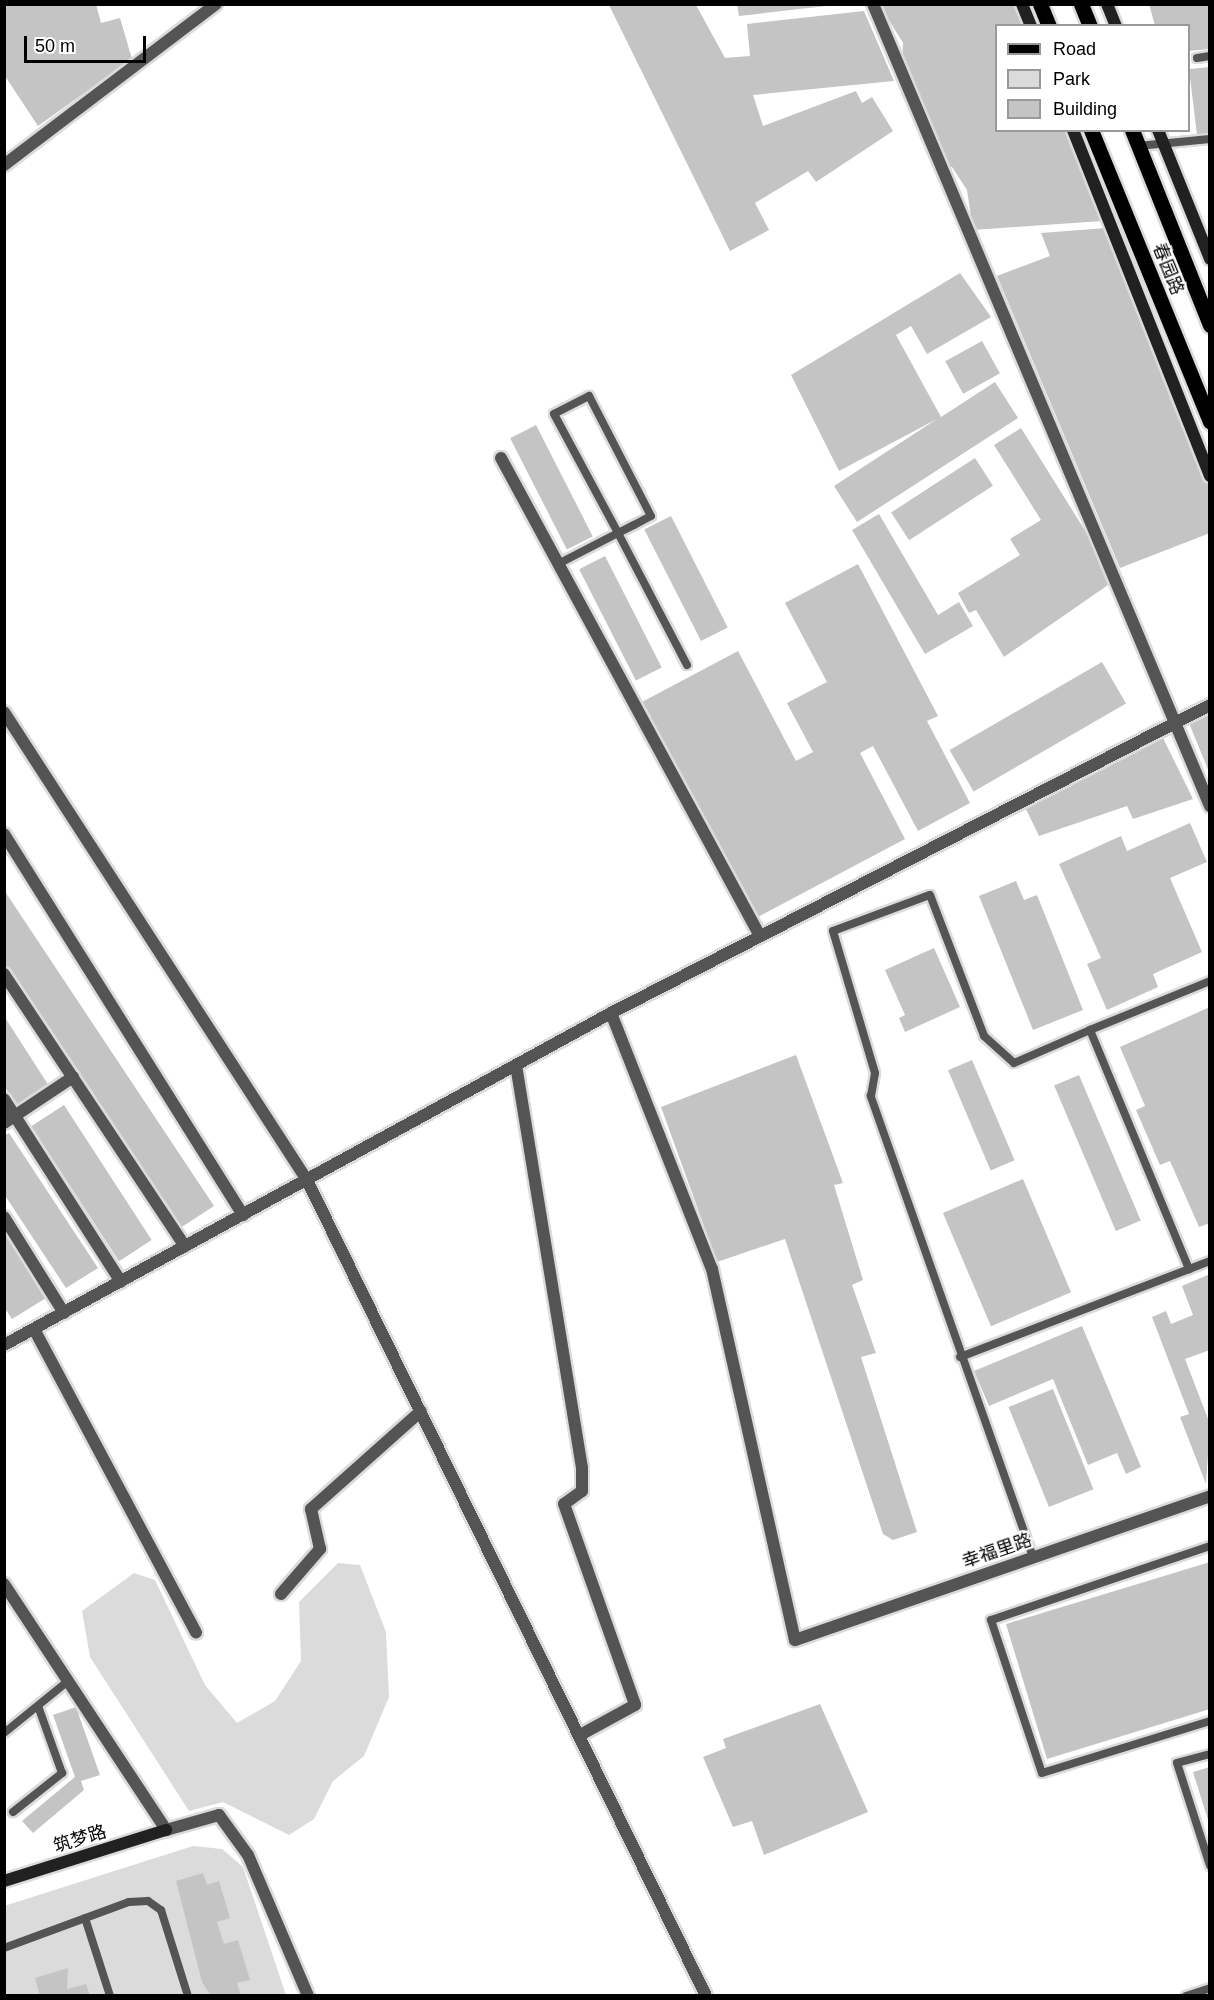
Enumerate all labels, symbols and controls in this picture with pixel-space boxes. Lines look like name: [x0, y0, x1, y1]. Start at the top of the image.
scale bar: [27, 24, 148, 62]
legend: [995, 24, 1190, 132]
text: 50 m: [35, 36, 75, 56]
text: Road: [1053, 39, 1096, 59]
text: Park: [1053, 69, 1090, 89]
text: Building: [1053, 99, 1117, 119]
street label: 春园路: [1148, 240, 1188, 298]
street label: 幸福里路: [959, 1529, 1035, 1573]
street label: 筑梦路: [51, 1821, 109, 1857]

